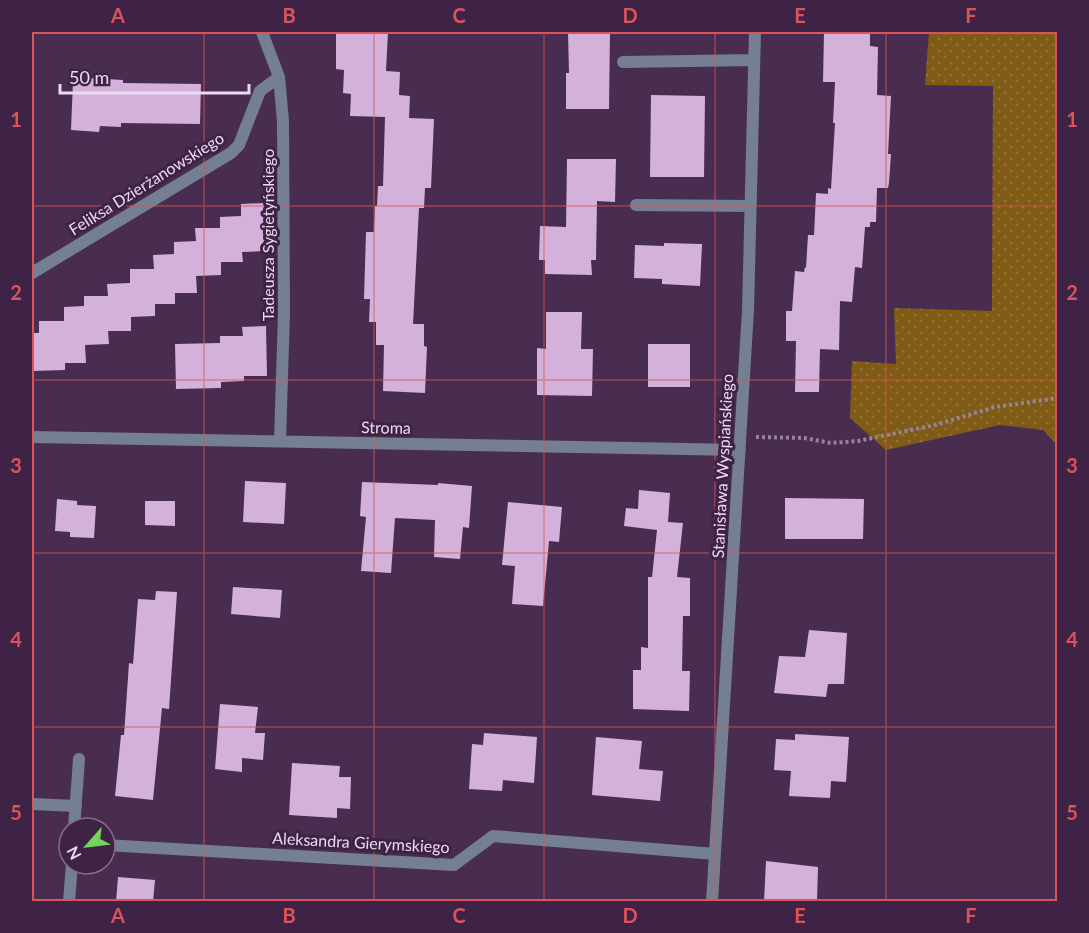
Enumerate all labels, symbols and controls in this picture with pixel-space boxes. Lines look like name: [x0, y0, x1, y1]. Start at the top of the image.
text: A: [110, 3, 125, 27]
text: B: [282, 3, 296, 27]
text: C: [452, 3, 466, 27]
text: D: [622, 3, 638, 27]
text: E: [794, 3, 806, 27]
text: F: [965, 3, 977, 27]
scale bar: [60, 57, 249, 95]
text: 50 m: [69, 66, 109, 88]
text: 1: [10, 107, 22, 131]
text: 1: [1066, 107, 1078, 131]
street label: Feliksa Dzierżanowskiego: [65, 128, 227, 238]
street label: Tadeusza Sygietyńskiego: [258, 149, 277, 321]
text: 2: [10, 280, 22, 304]
text: 2: [1066, 280, 1078, 304]
street label: Stanisława Wyspiańskiego: [708, 373, 736, 559]
street label: Stroma: [361, 417, 411, 437]
text: 3: [10, 453, 22, 477]
text: 3: [1066, 453, 1078, 477]
text: 4: [10, 627, 22, 651]
text: 4: [1066, 627, 1078, 651]
text: 5: [10, 800, 22, 824]
text: 5: [1066, 800, 1078, 824]
north arrow: [57, 816, 117, 876]
street label: Aleksandra Gierymskiego: [272, 828, 450, 856]
text: N: [62, 843, 85, 863]
text: A: [110, 903, 125, 927]
text: B: [282, 903, 296, 927]
text: C: [452, 903, 466, 927]
text: D: [622, 903, 638, 927]
text: E: [794, 903, 806, 927]
text: F: [965, 903, 977, 927]

